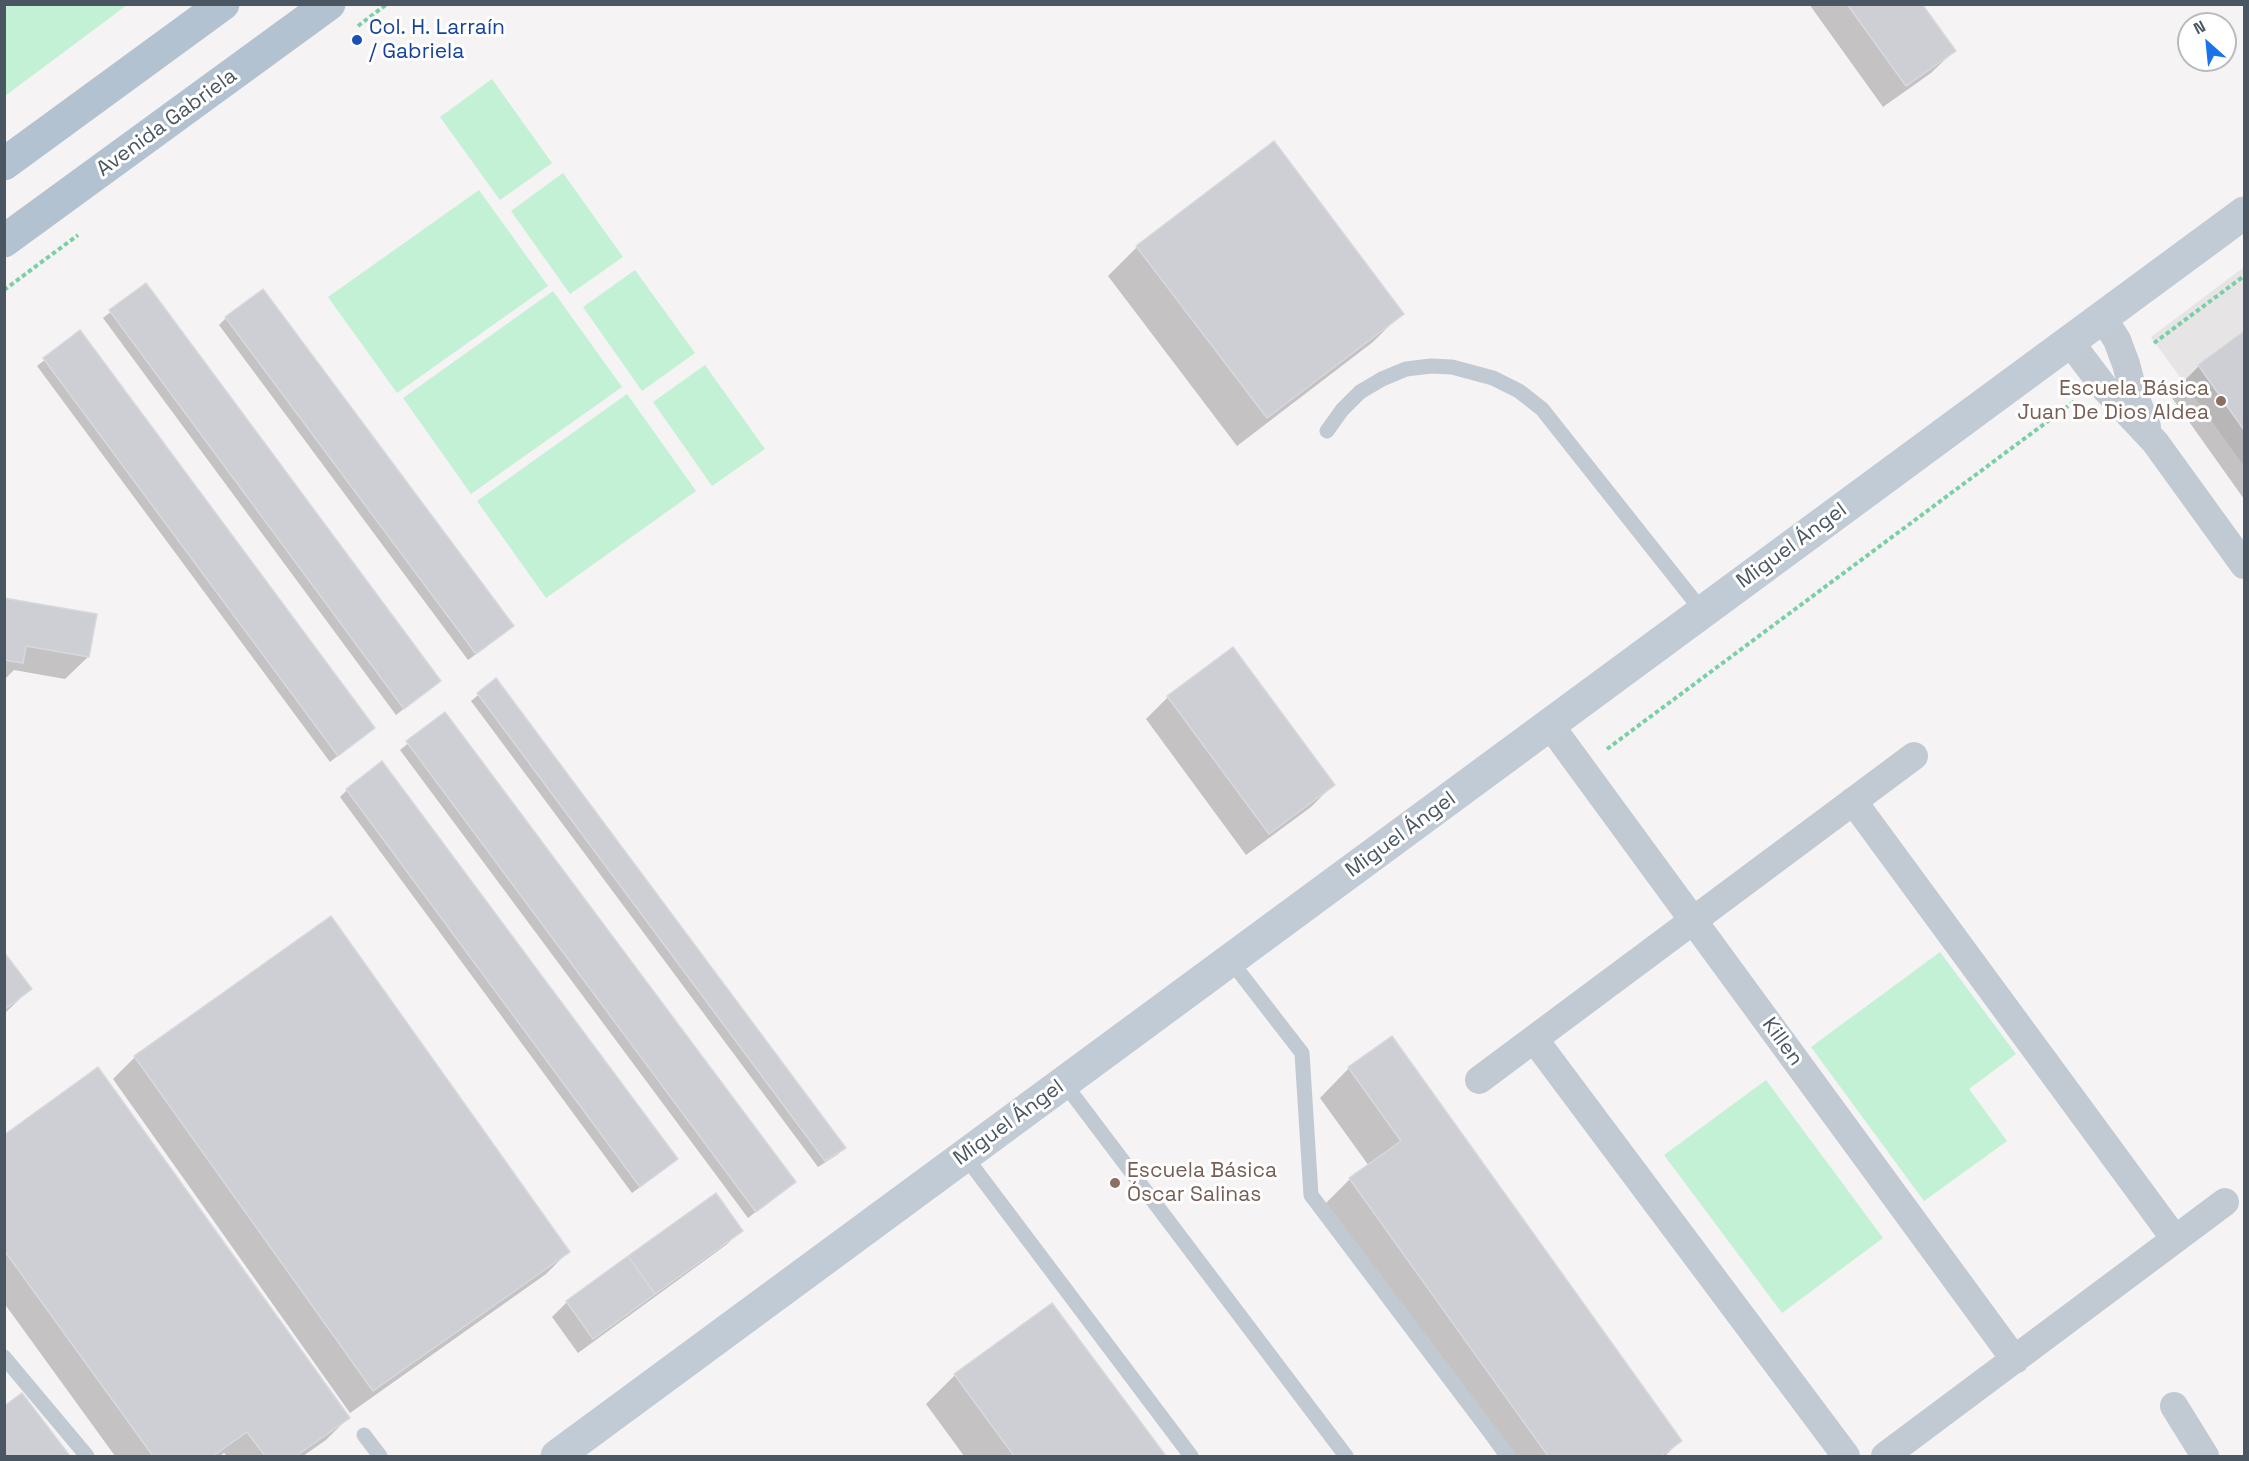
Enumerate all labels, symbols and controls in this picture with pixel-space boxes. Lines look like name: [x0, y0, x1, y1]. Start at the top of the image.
north arrow: [2177, 12, 2237, 72]
place label: Col. H. Larraín / Gabriela: [369, 15, 505, 65]
text: N: [2190, 16, 2209, 39]
marker: Col. H. Larraín / Gabriela: [350, 33, 364, 47]
street label: Avenida Gabriela: [92, 64, 242, 182]
place label: Escuela Básica Juan De Dios Aldea: [2017, 376, 2209, 426]
marker: Escuela Básica Juan De Dios Aldea: [2214, 394, 2228, 408]
street label: Miguel Ángel: [1732, 498, 1852, 594]
street label: Miguel Ángel: [1341, 787, 1461, 883]
street label: Killen: [1756, 1013, 1808, 1071]
street label: Miguel Ángel: [949, 1075, 1069, 1171]
place label: Escuela Básica Óscar Salinas: [1127, 1158, 1277, 1208]
marker: Escuela Básica Óscar Salinas: [1108, 1176, 1122, 1190]

